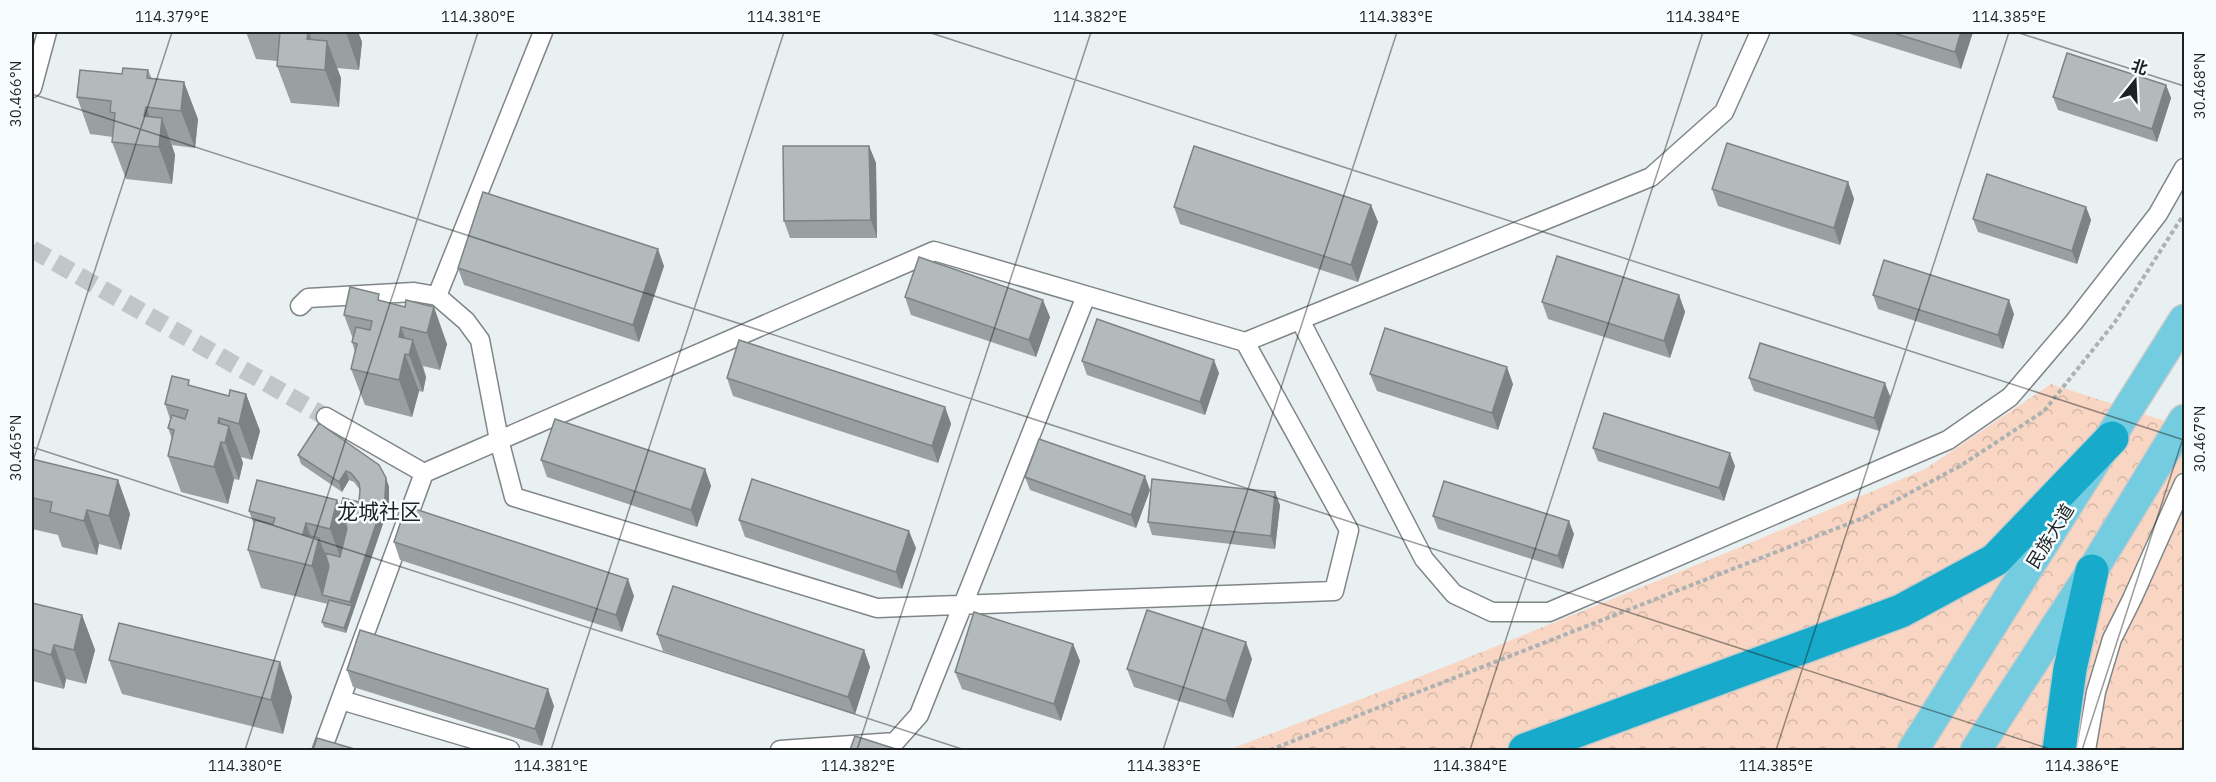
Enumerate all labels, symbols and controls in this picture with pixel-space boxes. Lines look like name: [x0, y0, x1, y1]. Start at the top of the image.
text: 114.379°E: [135, 7, 209, 26]
text: 114.380°E: [441, 7, 515, 26]
text: 114.381°E: [747, 7, 821, 26]
text: 114.382°E: [1053, 7, 1127, 26]
text: 114.383°E: [1359, 7, 1433, 26]
text: 114.384°E: [1666, 7, 1740, 26]
text: 114.385°E: [1972, 7, 2046, 26]
north arrow: [2105, 51, 2165, 111]
text: 30.468°N: [2190, 53, 2209, 119]
text: 北: [2129, 55, 2150, 79]
text: 30.466°N: [6, 61, 25, 127]
text: 30.467°N: [2190, 406, 2209, 472]
text: 30.465°N: [6, 415, 25, 481]
district label: 龙城社区: [337, 497, 421, 525]
street label: 民族大道: [2021, 499, 2079, 573]
text: 114.380°E: [208, 756, 282, 775]
text: 114.381°E: [514, 756, 588, 775]
text: 114.382°E: [821, 756, 895, 775]
text: 114.383°E: [1127, 756, 1201, 775]
text: 114.384°E: [1433, 756, 1507, 775]
text: 114.385°E: [1739, 756, 1813, 775]
text: 114.386°E: [2045, 756, 2119, 775]

